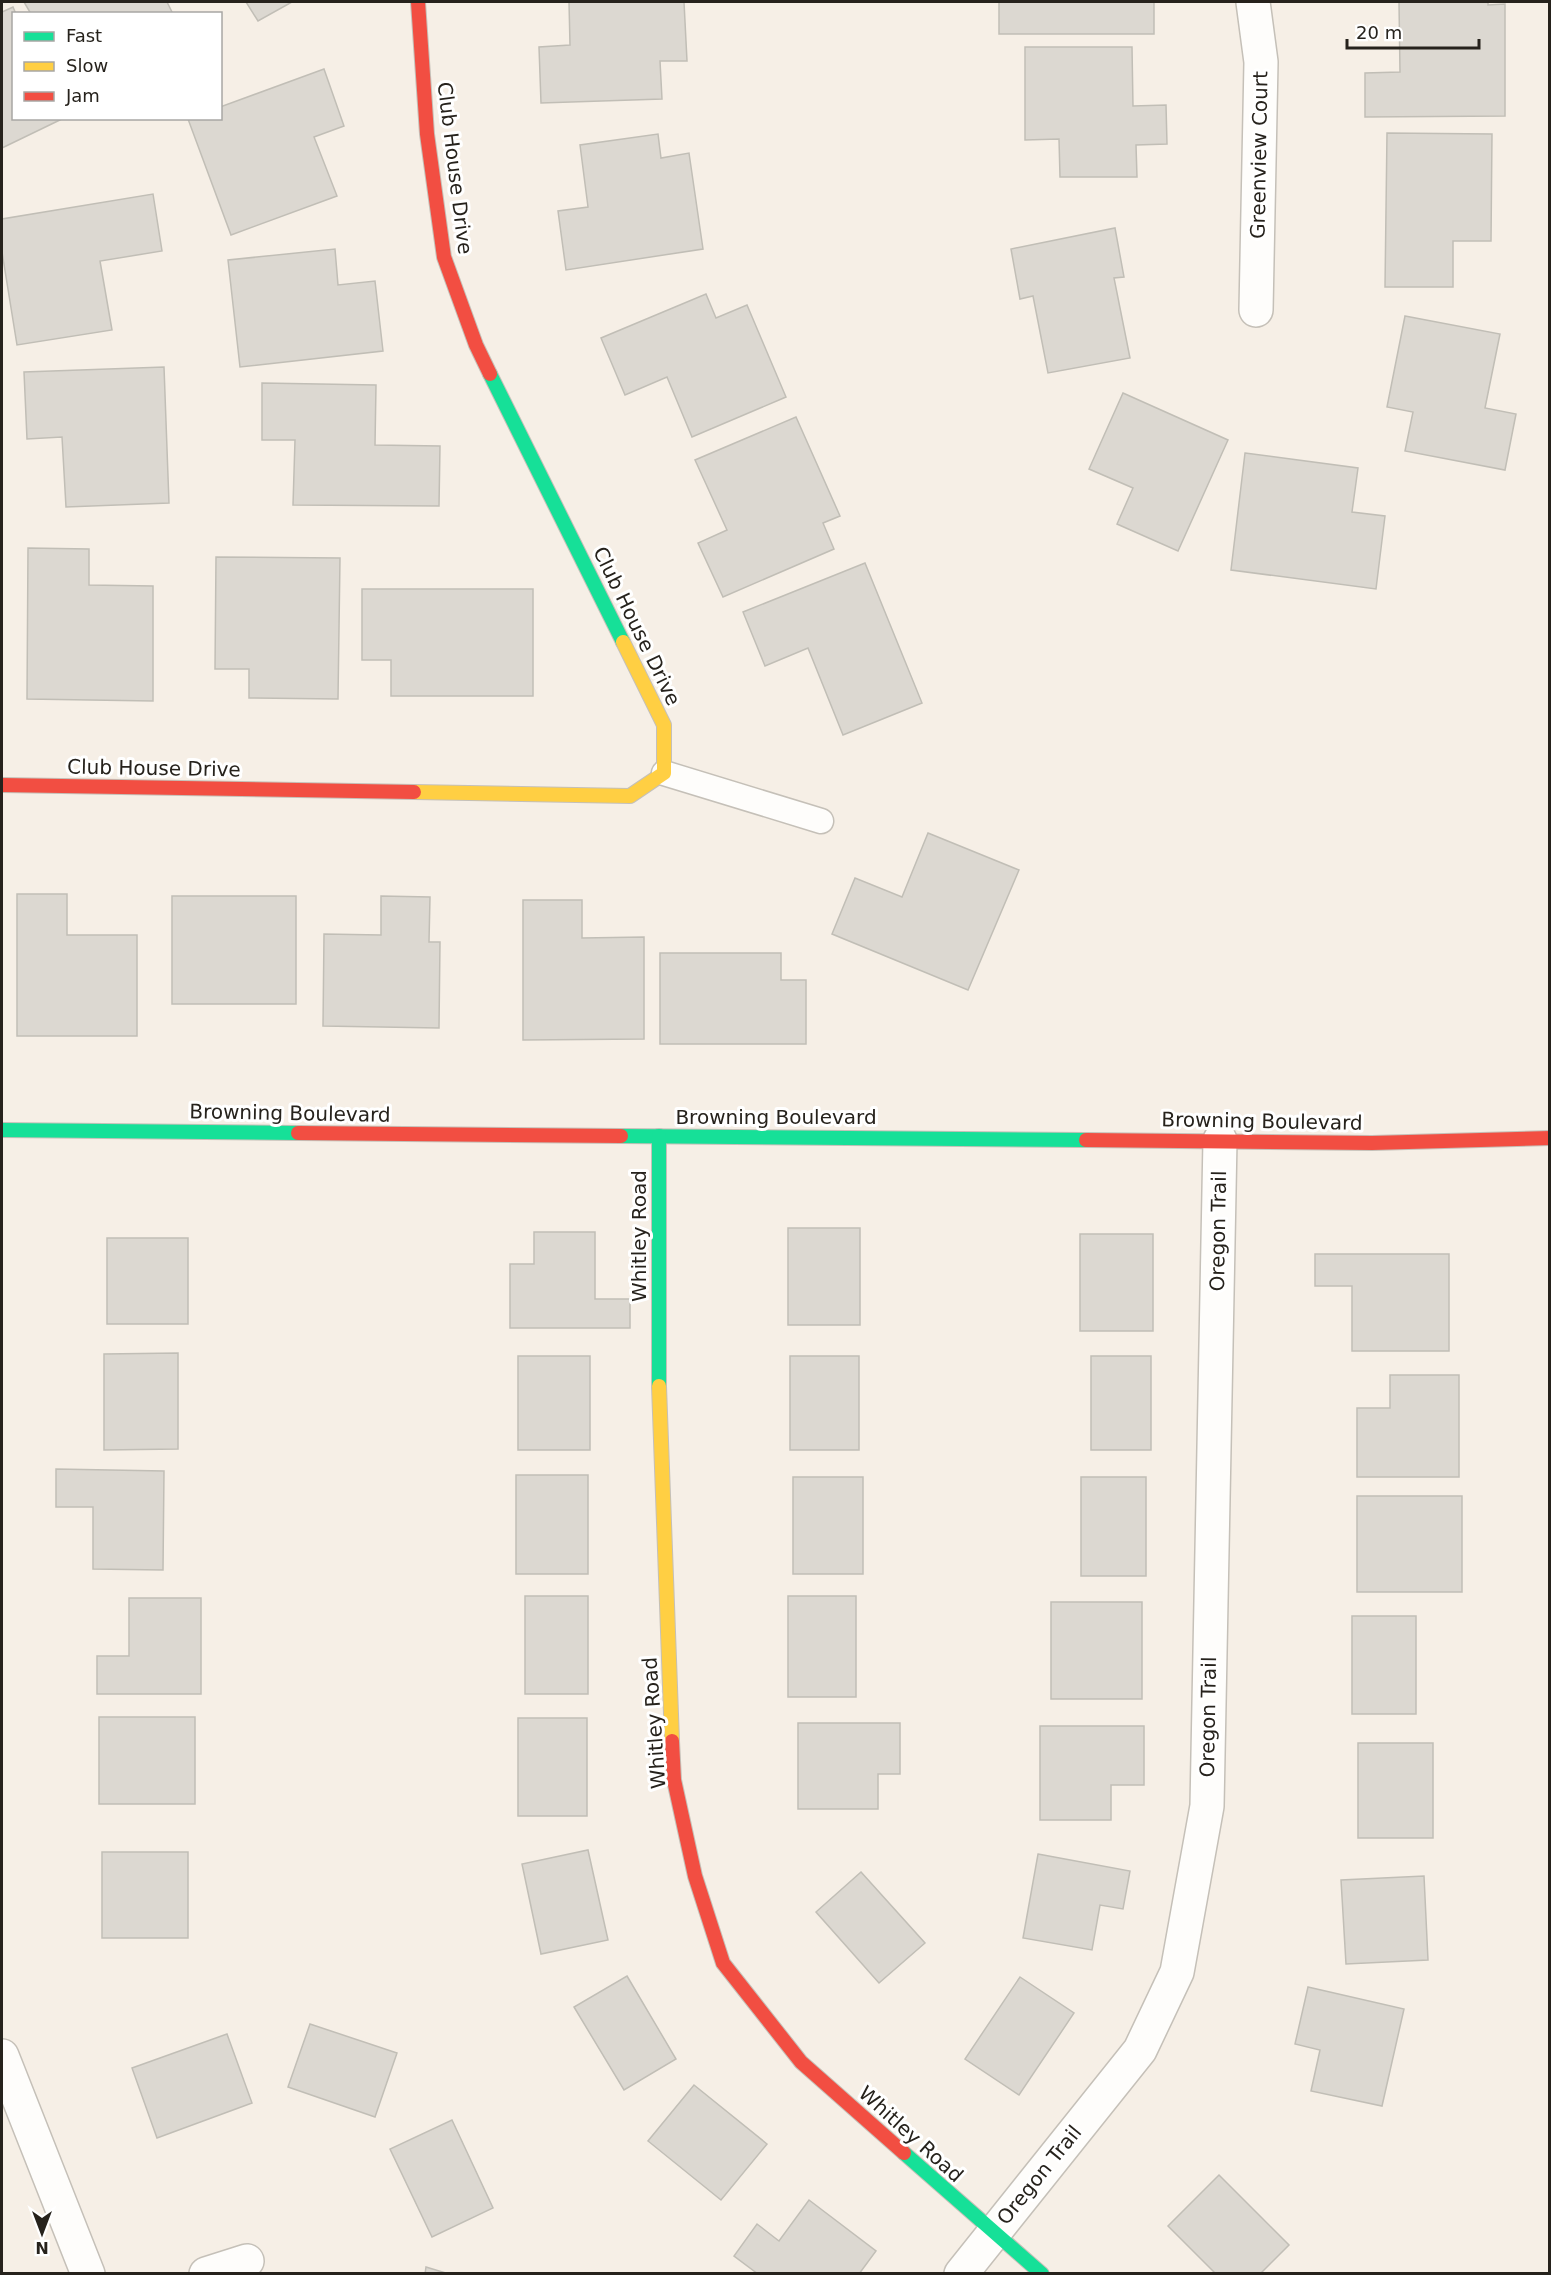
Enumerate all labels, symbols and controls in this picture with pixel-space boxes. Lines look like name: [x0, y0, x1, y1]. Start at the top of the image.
legend: [12, 12, 222, 120]
scale bar: [1347, 12, 1479, 50]
text: 20 m: [1356, 22, 1402, 43]
text: Fast: [66, 25, 102, 46]
text: Slow: [66, 55, 108, 76]
street label: Greenview Court: [1246, 71, 1272, 239]
street label: Club House Drive: [433, 80, 477, 256]
text: Jam: [65, 85, 100, 106]
street label: Club House Drive: [588, 543, 686, 709]
street label: Club House Drive: [67, 754, 241, 782]
street label: Browning Boulevard: [189, 1099, 391, 1127]
street label: Browning Boulevard: [675, 1105, 877, 1129]
street label: Browning Boulevard: [1161, 1107, 1363, 1135]
street label: Whitley Road: [627, 1170, 651, 1302]
street label: Oregon Trail: [1205, 1170, 1231, 1292]
street label: Whitley Road: [637, 1656, 671, 1790]
street label: Oregon Trail: [1195, 1656, 1221, 1778]
street label: Whitley Road: [854, 2081, 968, 2187]
street label: Oregon Trail: [992, 2121, 1086, 2229]
north arrow: [12, 2203, 72, 2263]
text: N: [35, 2238, 49, 2257]

